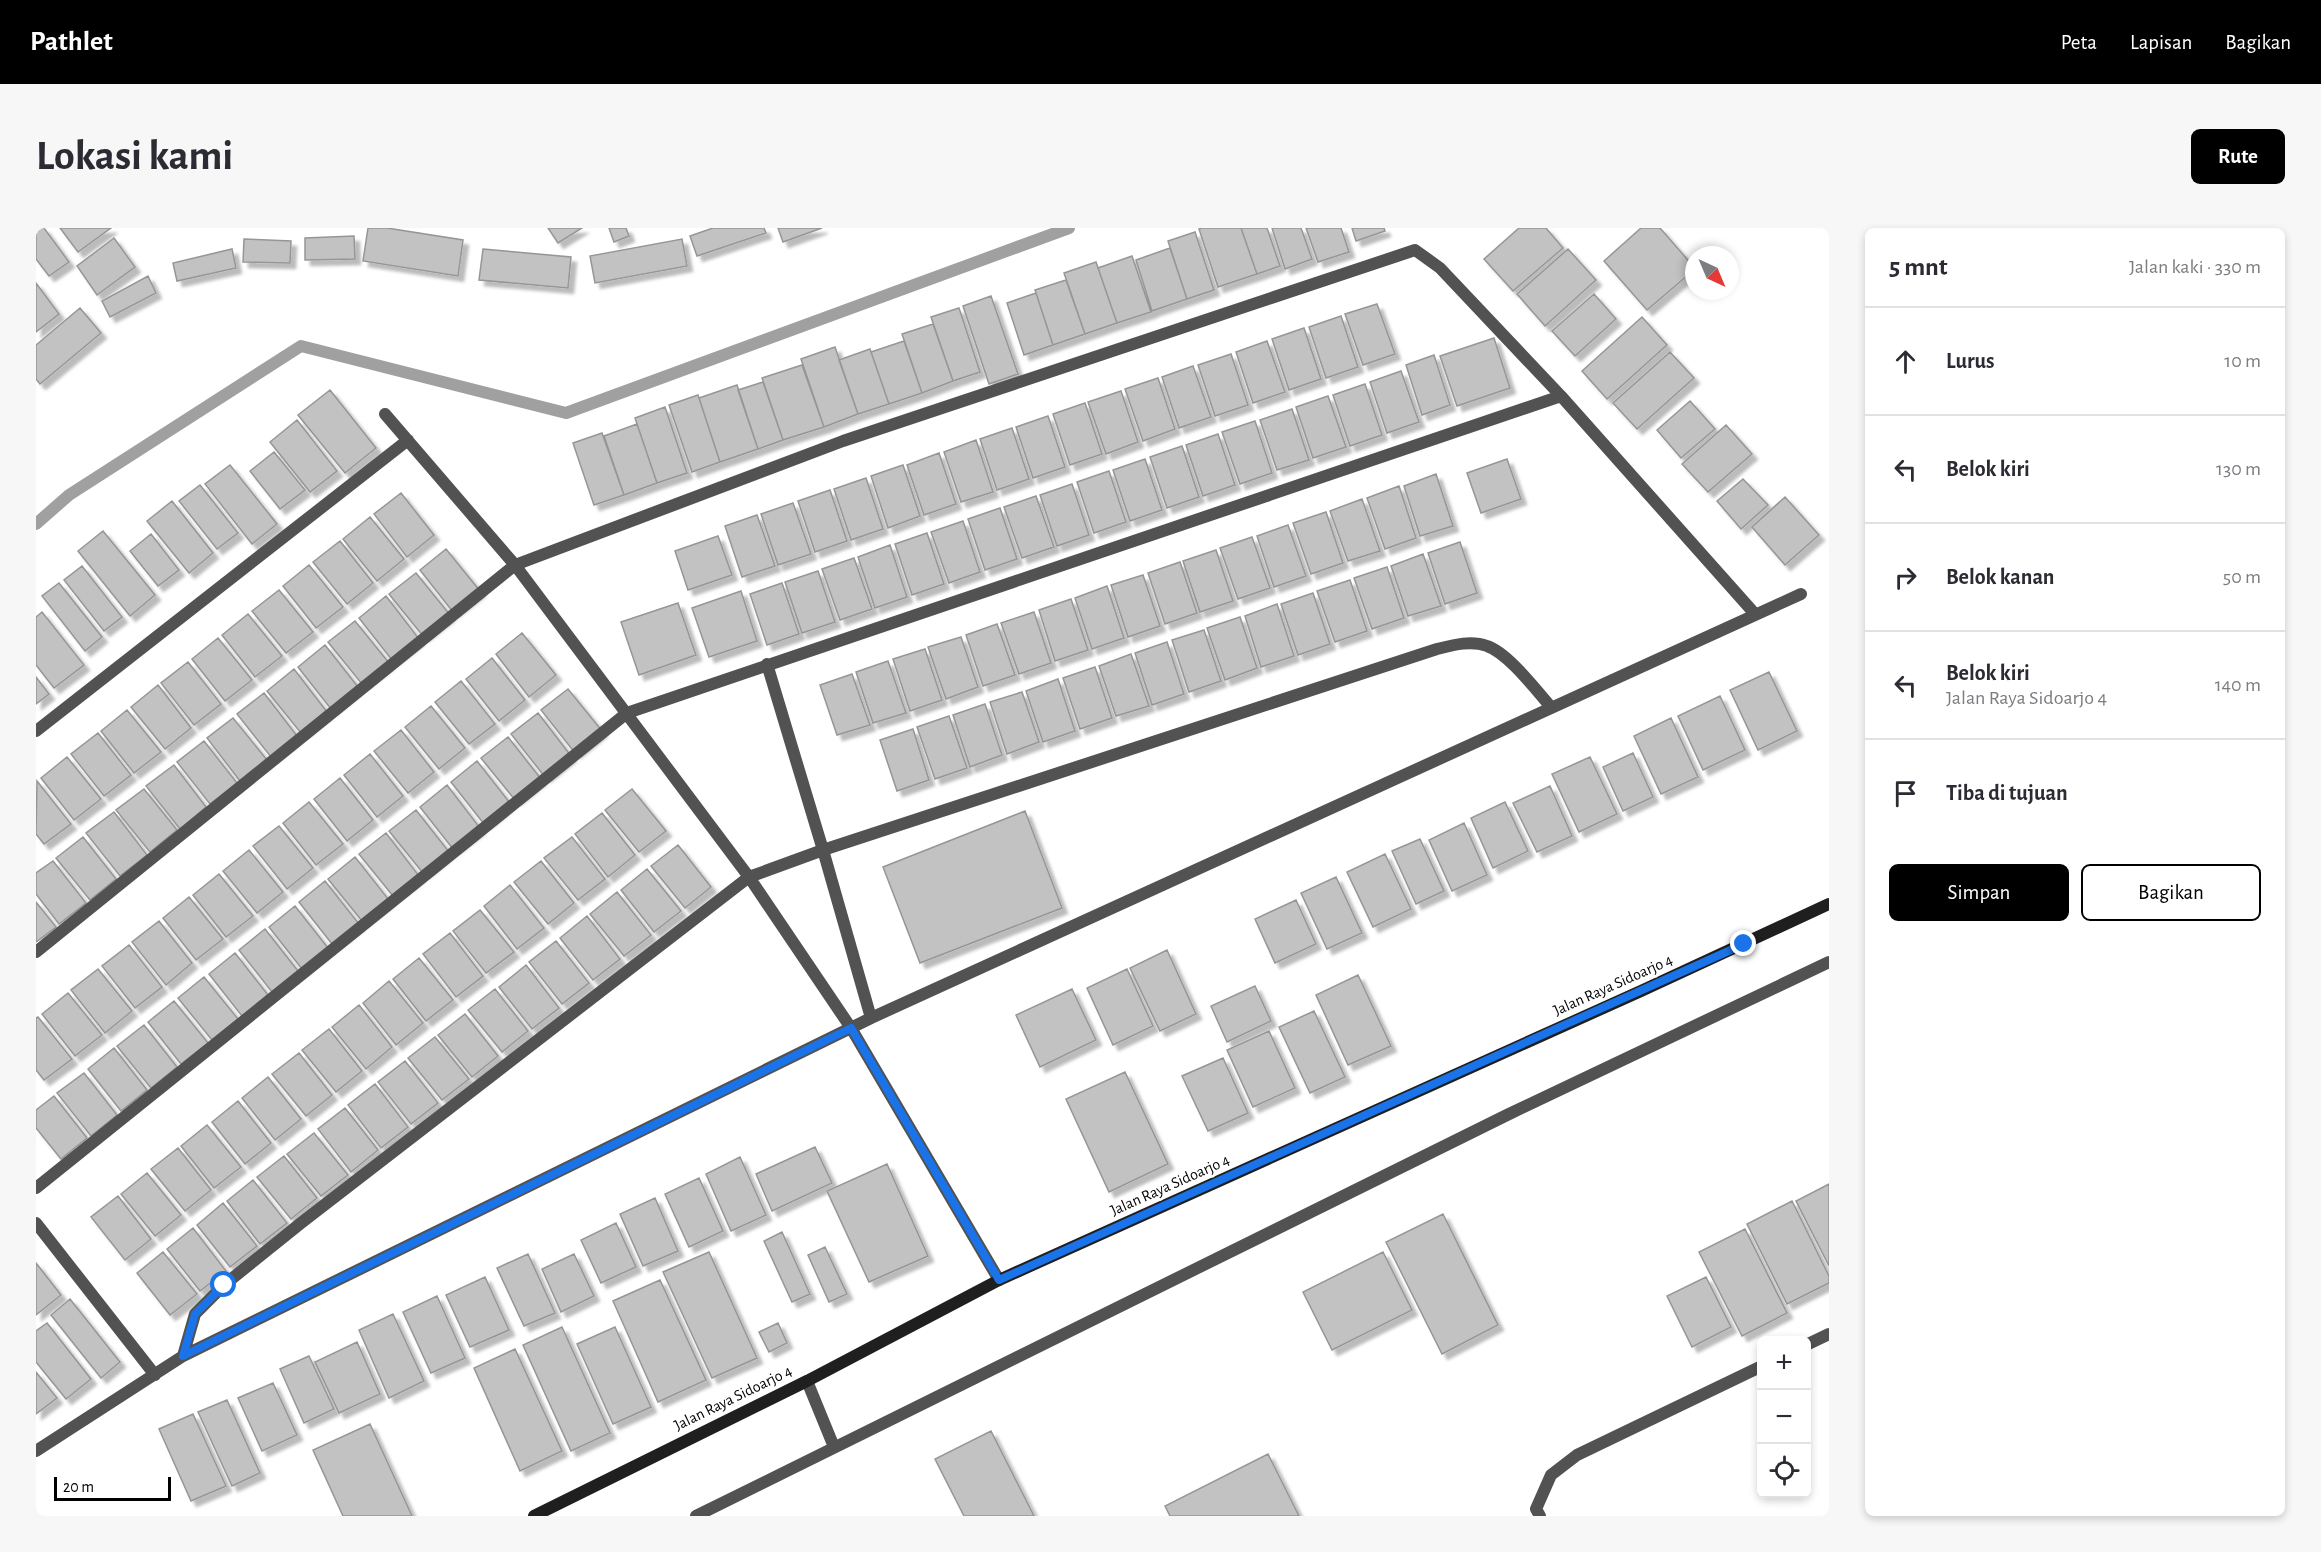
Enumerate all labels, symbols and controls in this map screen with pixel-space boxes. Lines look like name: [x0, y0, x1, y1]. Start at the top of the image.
text: Pathlet: [30, 28, 113, 56]
text: Peta: [2061, 32, 2097, 53]
text: Lapisan: [2130, 32, 2192, 53]
text: Bagikan: [2225, 32, 2291, 53]
button: Rute: [2191, 129, 2285, 184]
text: Lokasi kami: [36, 135, 233, 177]
north arrow: [1685, 246, 1739, 300]
text: 5 mnt: [1889, 254, 1948, 280]
text: Jalan kaki · 330 m: [2129, 257, 2261, 277]
icon: ahead: [1889, 345, 1922, 378]
text: Lurus: [1946, 350, 1995, 372]
text: 10 m: [2224, 351, 2261, 371]
icon: left: [1889, 453, 1922, 486]
text: Belok kiri: [1946, 458, 2030, 480]
text: 130 m: [2216, 459, 2261, 479]
icon: right: [1889, 561, 1922, 594]
text: Belok kanan: [1946, 566, 2054, 588]
text: 50 m: [2223, 567, 2261, 587]
text: Belok kiri: [1946, 662, 2030, 684]
icon: left: [1889, 669, 1922, 702]
text: 140 m: [2215, 675, 2261, 695]
text: Jalan Raya Sidoarjo 4: [1946, 688, 2107, 708]
icon: arrive: [1889, 777, 1922, 810]
text: Tiba di tujuan: [1946, 782, 2068, 804]
button: Simpan: [1889, 864, 2069, 921]
button: Bagikan: [2081, 864, 2261, 921]
route end: [1730, 930, 1756, 956]
street label: Jalan Raya Sidoarjo 4: [1551, 951, 1676, 1019]
street label: Jalan Raya Sidoarjo 4: [1108, 1151, 1233, 1219]
route start: [210, 1271, 236, 1297]
map controls: [1757, 1336, 1811, 1498]
button: +: [1757, 1336, 1811, 1390]
street label: Jalan Raya Sidoarjo 4: [672, 1362, 795, 1434]
button: −: [1757, 1390, 1811, 1444]
button: locate: [1757, 1444, 1811, 1498]
scale bar: [54, 1474, 171, 1502]
text: 20 m: [63, 1479, 94, 1495]

